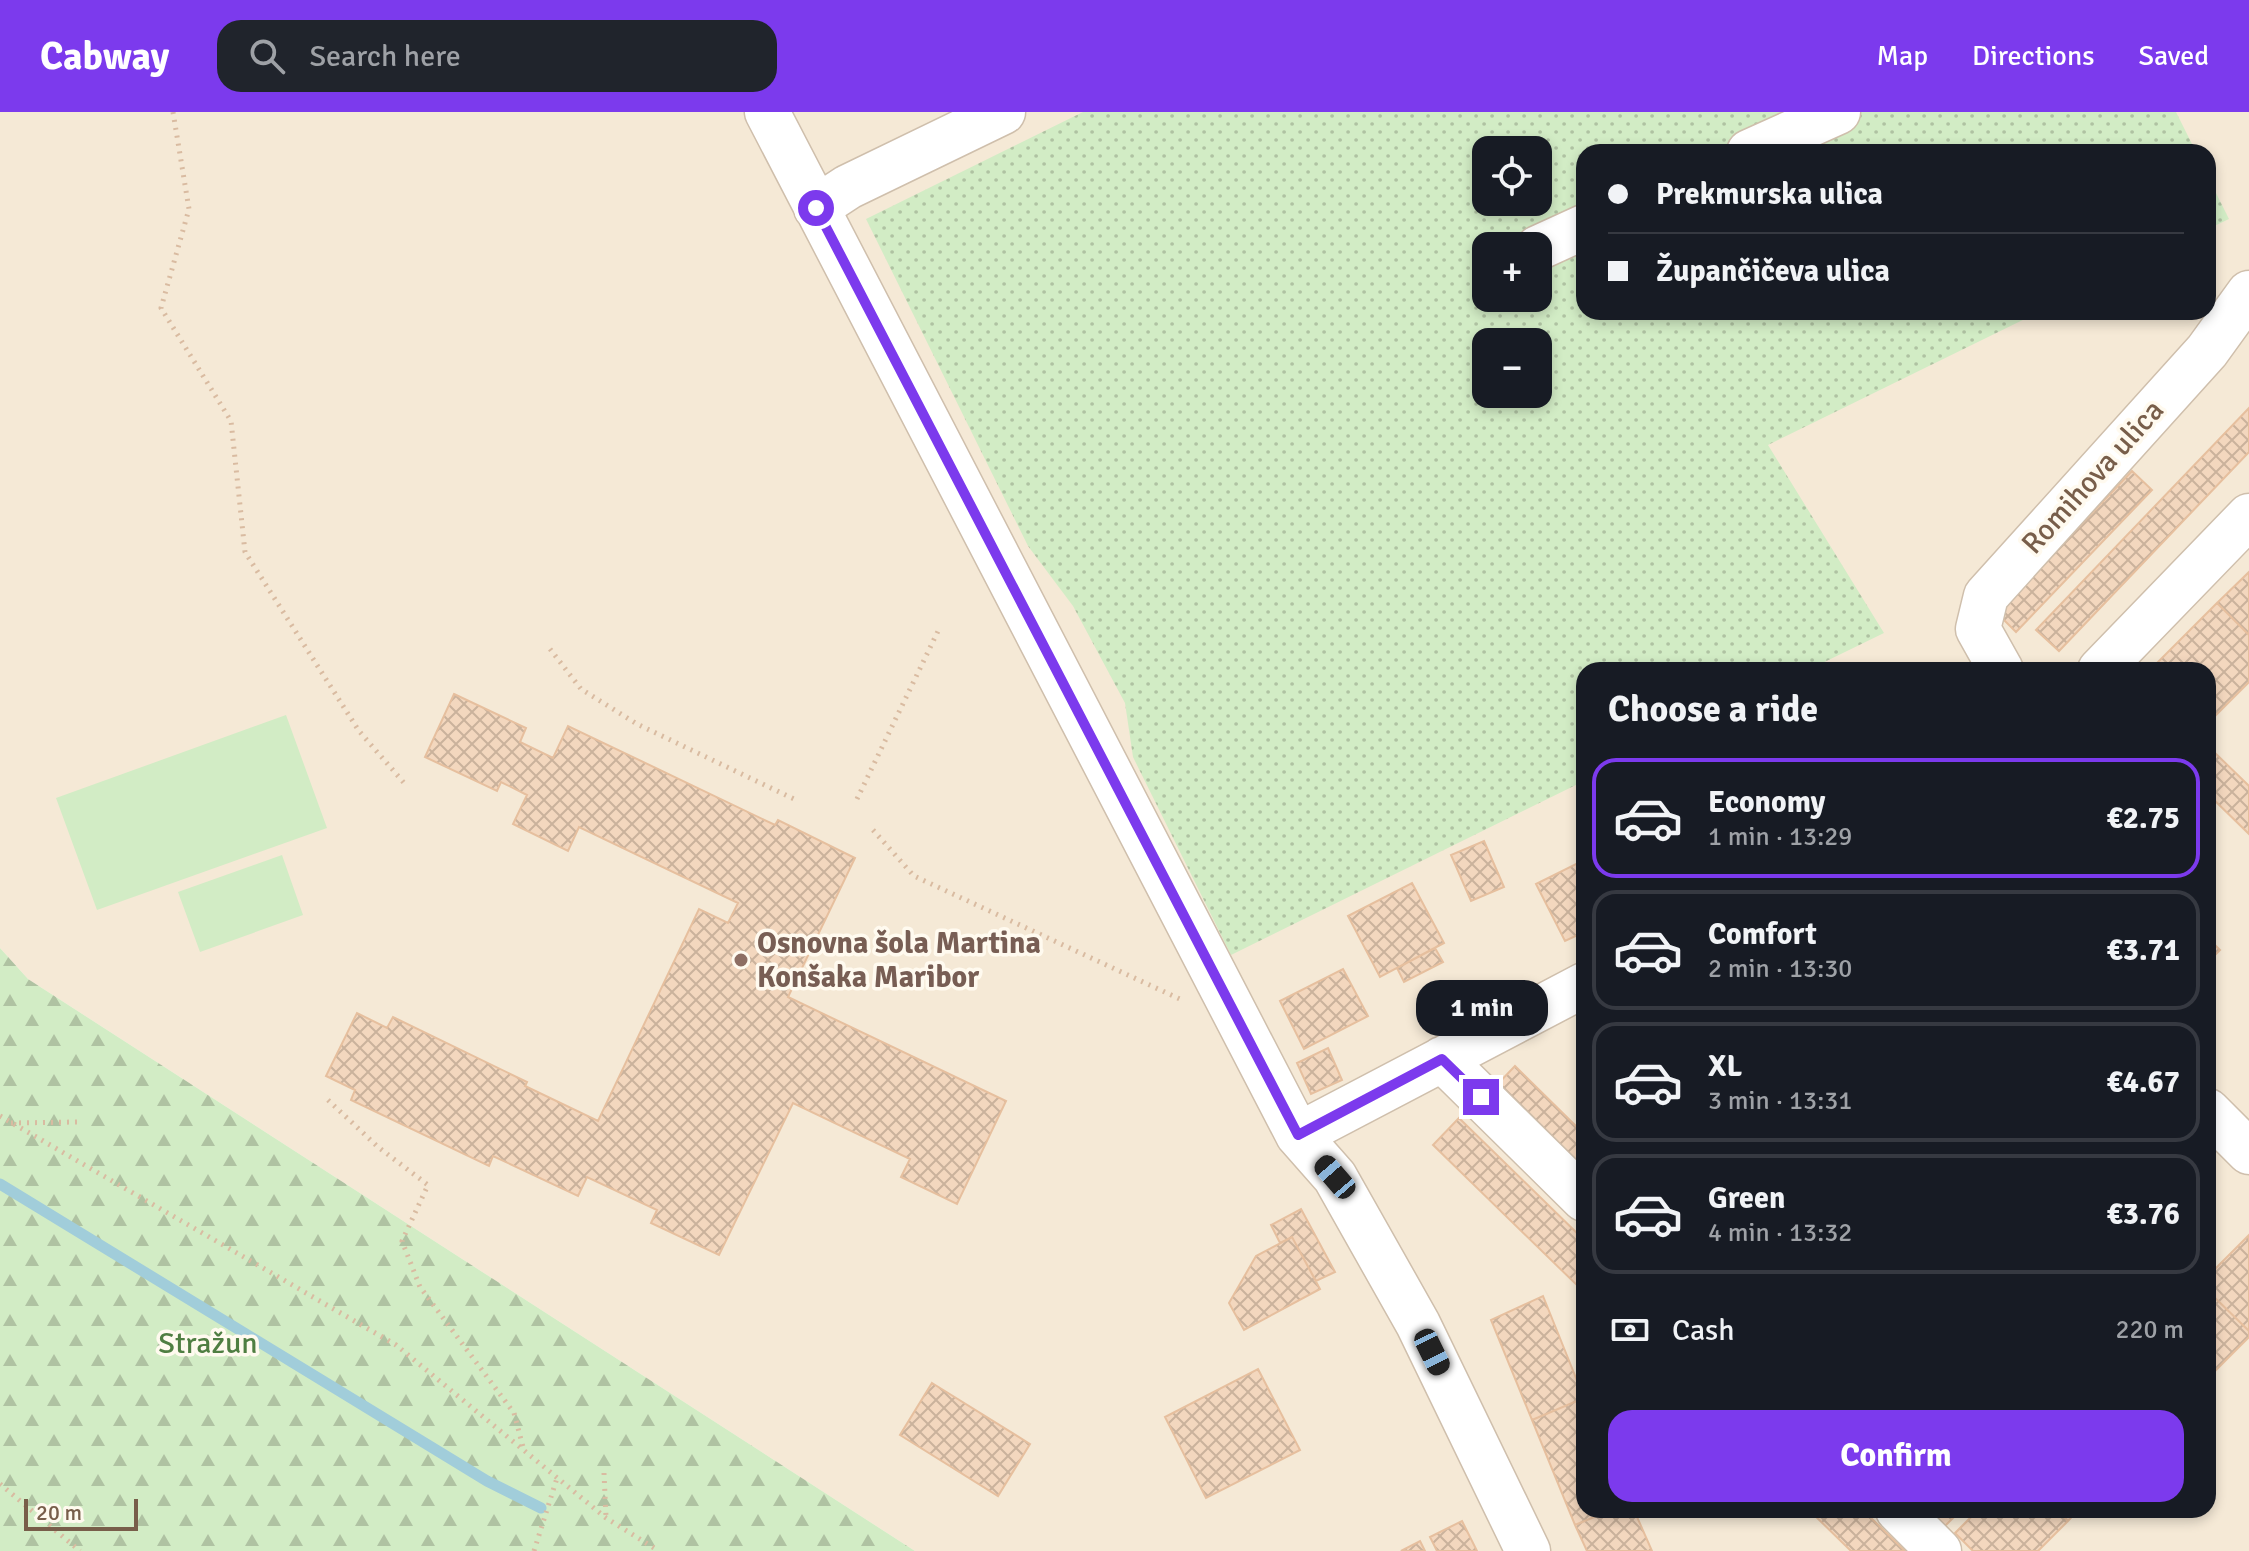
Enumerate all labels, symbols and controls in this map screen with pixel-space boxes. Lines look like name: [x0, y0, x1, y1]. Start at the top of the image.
search box: [217, 20, 777, 92]
text: Cabway: [40, 33, 169, 80]
icon: search: [245, 34, 289, 78]
text: Search here: [309, 38, 461, 75]
text: Map: [1876, 39, 1928, 73]
text: Directions: [1972, 39, 2094, 73]
text: Saved: [2138, 39, 2209, 73]
map controls: [1472, 136, 1552, 408]
button: locate: [1472, 136, 1552, 216]
text: Prekmurska ulica: [1656, 176, 1883, 213]
route start: [798, 190, 834, 226]
button: +: [1472, 232, 1552, 312]
text: Župančičeva ulica: [1656, 253, 1890, 290]
button: −: [1472, 328, 1552, 408]
street label: Romihova ulica: [2014, 392, 2172, 562]
text: Choose a ride: [1608, 687, 1818, 732]
icon: car: [1612, 782, 1684, 854]
text: Economy: [1708, 784, 1825, 821]
text: €2.75: [2107, 800, 2180, 837]
text: 1 min · 13:29: [1708, 821, 1852, 853]
icon: car: [1612, 914, 1684, 986]
text: Comfort: [1708, 916, 1817, 953]
place label: Osnovna šola Martina Konšaka Maribor: [757, 925, 1041, 996]
text: €3.71: [2107, 932, 2180, 969]
marker: Osnovna šola Martina Konšaka Maribor: [732, 951, 750, 969]
text: 2 min · 13:30: [1708, 953, 1852, 985]
callout: 1 min: [1415, 981, 1547, 1037]
text: 1 min: [1451, 992, 1513, 1024]
icon: car: [1612, 1046, 1684, 1118]
text: XL: [1708, 1048, 1742, 1085]
text: €4.67: [2107, 1064, 2180, 1101]
route end: [1463, 1079, 1499, 1115]
text: 3 min · 13:31: [1708, 1085, 1852, 1117]
car: [1310, 1151, 1360, 1203]
icon: car: [1612, 1178, 1684, 1250]
text: Green: [1708, 1180, 1785, 1217]
text: €3.76: [2107, 1196, 2180, 1233]
text: 4 min · 13:32: [1708, 1217, 1852, 1249]
icon: cash: [1608, 1308, 1652, 1352]
text: Cash: [1672, 1312, 1735, 1349]
text: 220 m: [2115, 1314, 2184, 1346]
park label: Stražun: [158, 1325, 258, 1362]
car: [1411, 1325, 1453, 1379]
button: Confirm: [1608, 1410, 2184, 1502]
scale bar: [24, 1495, 138, 1531]
text: 20 m: [36, 1499, 82, 1526]

